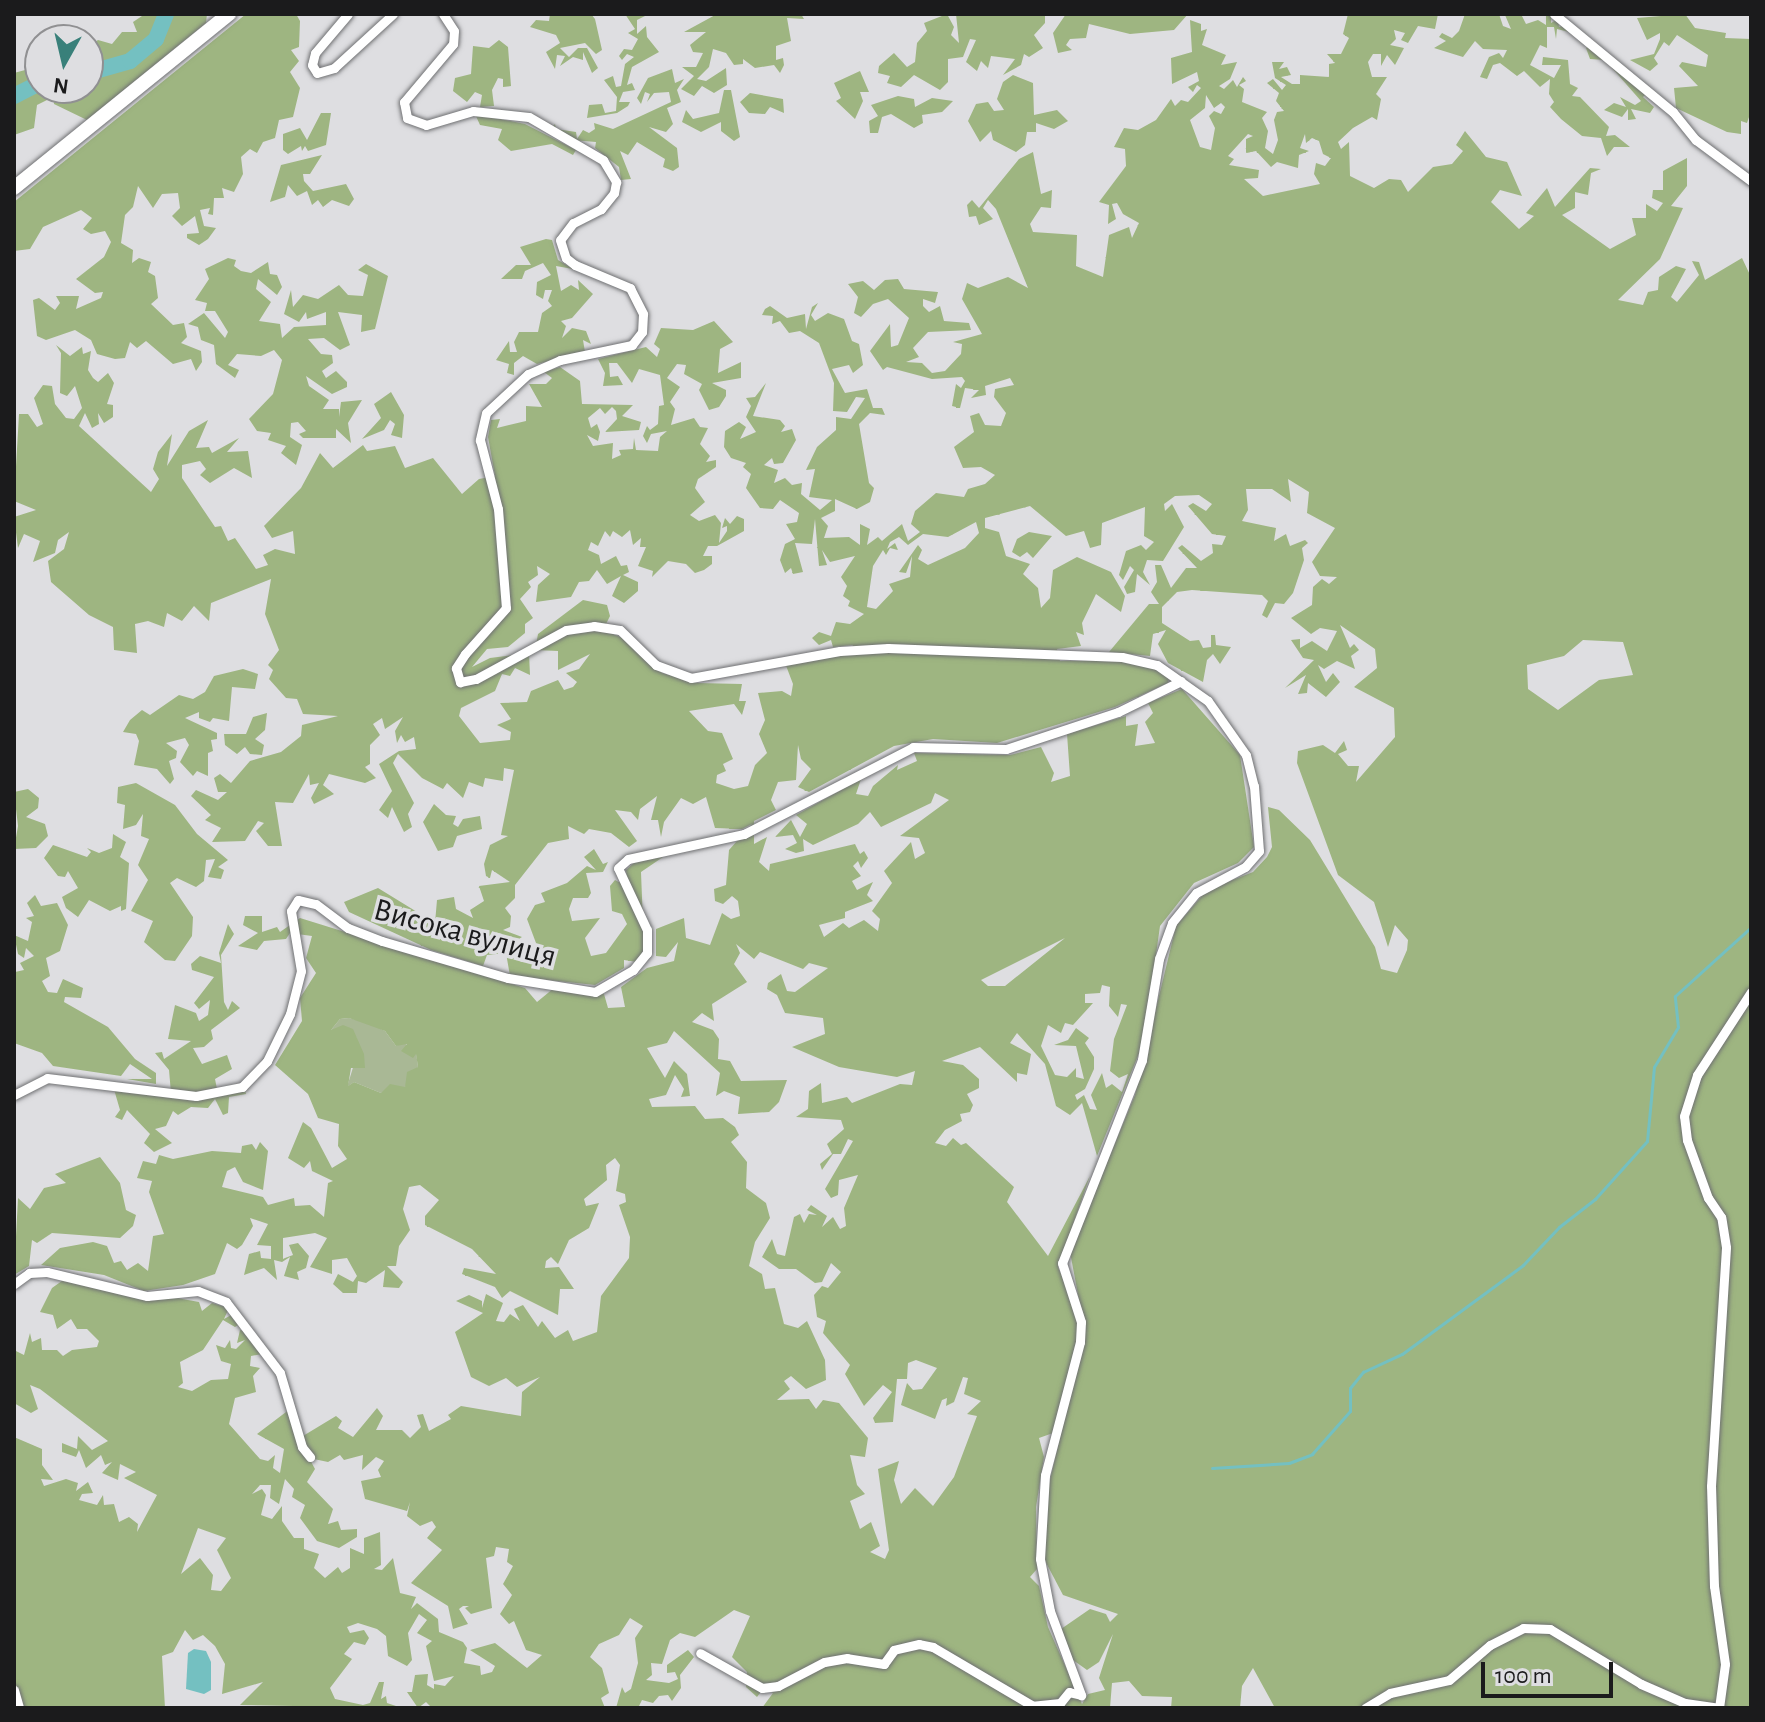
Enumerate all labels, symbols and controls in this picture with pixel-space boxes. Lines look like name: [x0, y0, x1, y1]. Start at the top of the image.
north arrow: [24, 24, 104, 104]
text: N: [52, 74, 70, 98]
street label: Висока вулиця: [369, 890, 561, 976]
scale bar: [1485, 1646, 1617, 1696]
text: 100 m: [1495, 1664, 1552, 1688]

